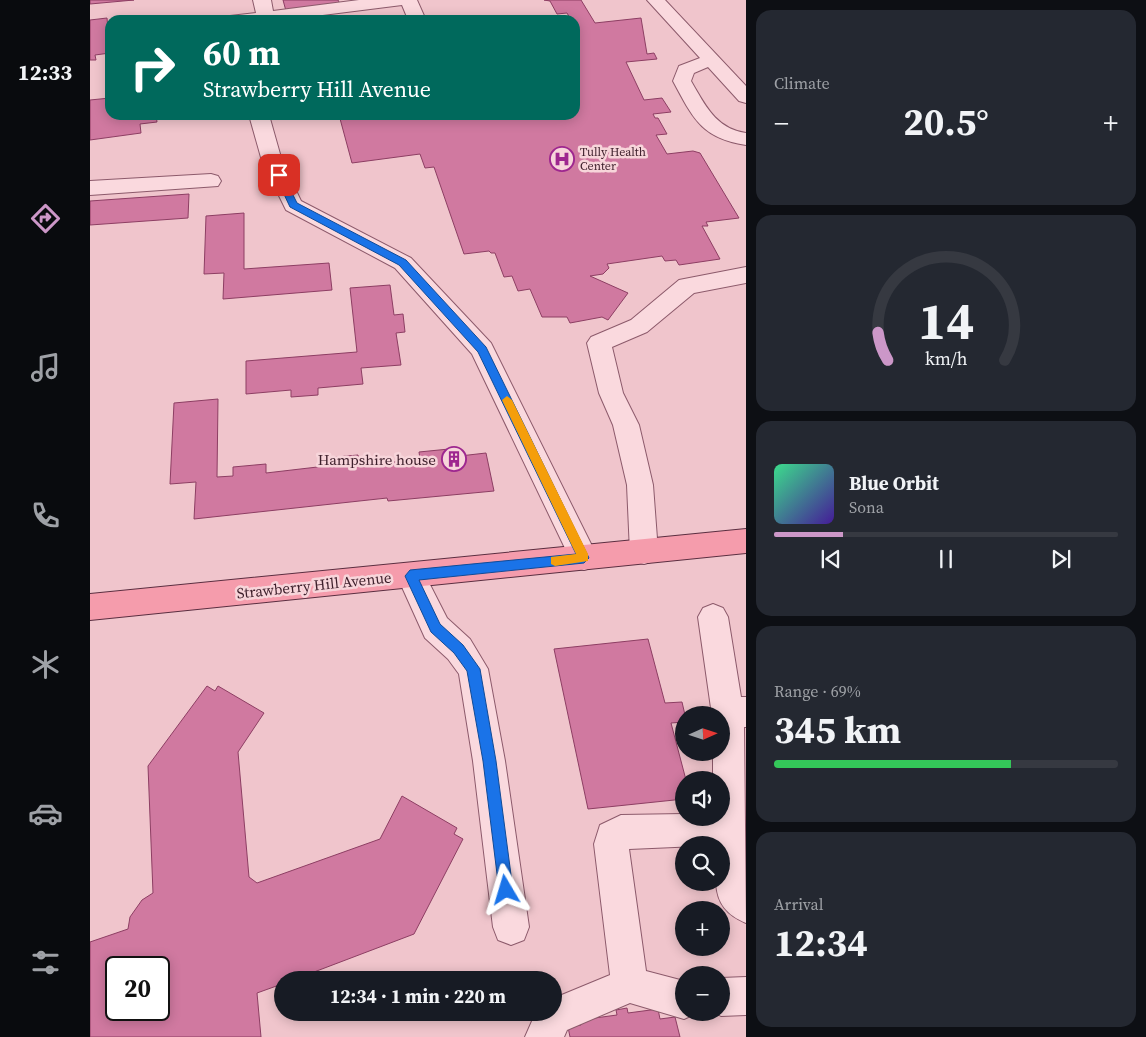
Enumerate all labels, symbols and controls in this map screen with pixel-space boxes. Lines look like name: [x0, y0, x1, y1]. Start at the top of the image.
text: 60 m: [203, 29, 280, 77]
icon: right: [120, 35, 185, 100]
text: 12:33: [18, 57, 72, 87]
text: Climate: [774, 72, 830, 94]
text: Strawberry Hill Avenue: [203, 74, 431, 104]
text: 20.5°: [903, 96, 989, 148]
text: −: [774, 104, 789, 142]
text: +: [1103, 104, 1118, 142]
place label: Tully Health Center: [580, 144, 646, 174]
hospital icon: Tully Health Center: [549, 146, 575, 172]
pin: [258, 154, 300, 196]
icon: arrive: [265, 161, 293, 189]
icon: directions: [28, 201, 63, 236]
text: 14: [918, 285, 974, 356]
text: km/h: [925, 346, 968, 371]
icon: music: [28, 350, 63, 385]
building icon: Hampshire house: [441, 446, 467, 472]
place label: Hampshire house: [318, 449, 436, 470]
text: Blue Orbit: [849, 470, 939, 496]
text: Sona: [849, 496, 884, 518]
icon: phone: [28, 498, 63, 533]
icon: previous: [817, 545, 845, 573]
icon: pause: [932, 545, 960, 573]
icon: next: [1047, 545, 1075, 573]
street label: Strawberry Hill Avenue: [236, 566, 393, 604]
icon: climate: [28, 647, 63, 682]
text: Range · 69%: [774, 680, 861, 702]
text: 345 km: [774, 704, 901, 756]
north arrow: [675, 706, 730, 761]
map controls: [675, 706, 730, 1021]
button: sound: [675, 771, 730, 826]
icon: car: [28, 796, 63, 831]
button: search: [675, 836, 730, 891]
position arrow: [479, 863, 531, 915]
text: Arrival: [774, 893, 823, 915]
button: +: [675, 901, 730, 956]
text: 12:34: [774, 917, 868, 969]
icon: filters: [28, 945, 63, 980]
speed limit sign: 20: [105, 956, 170, 1021]
button: −: [675, 966, 730, 1021]
text: 12:34 · 1 min · 220 m: [330, 983, 506, 1009]

